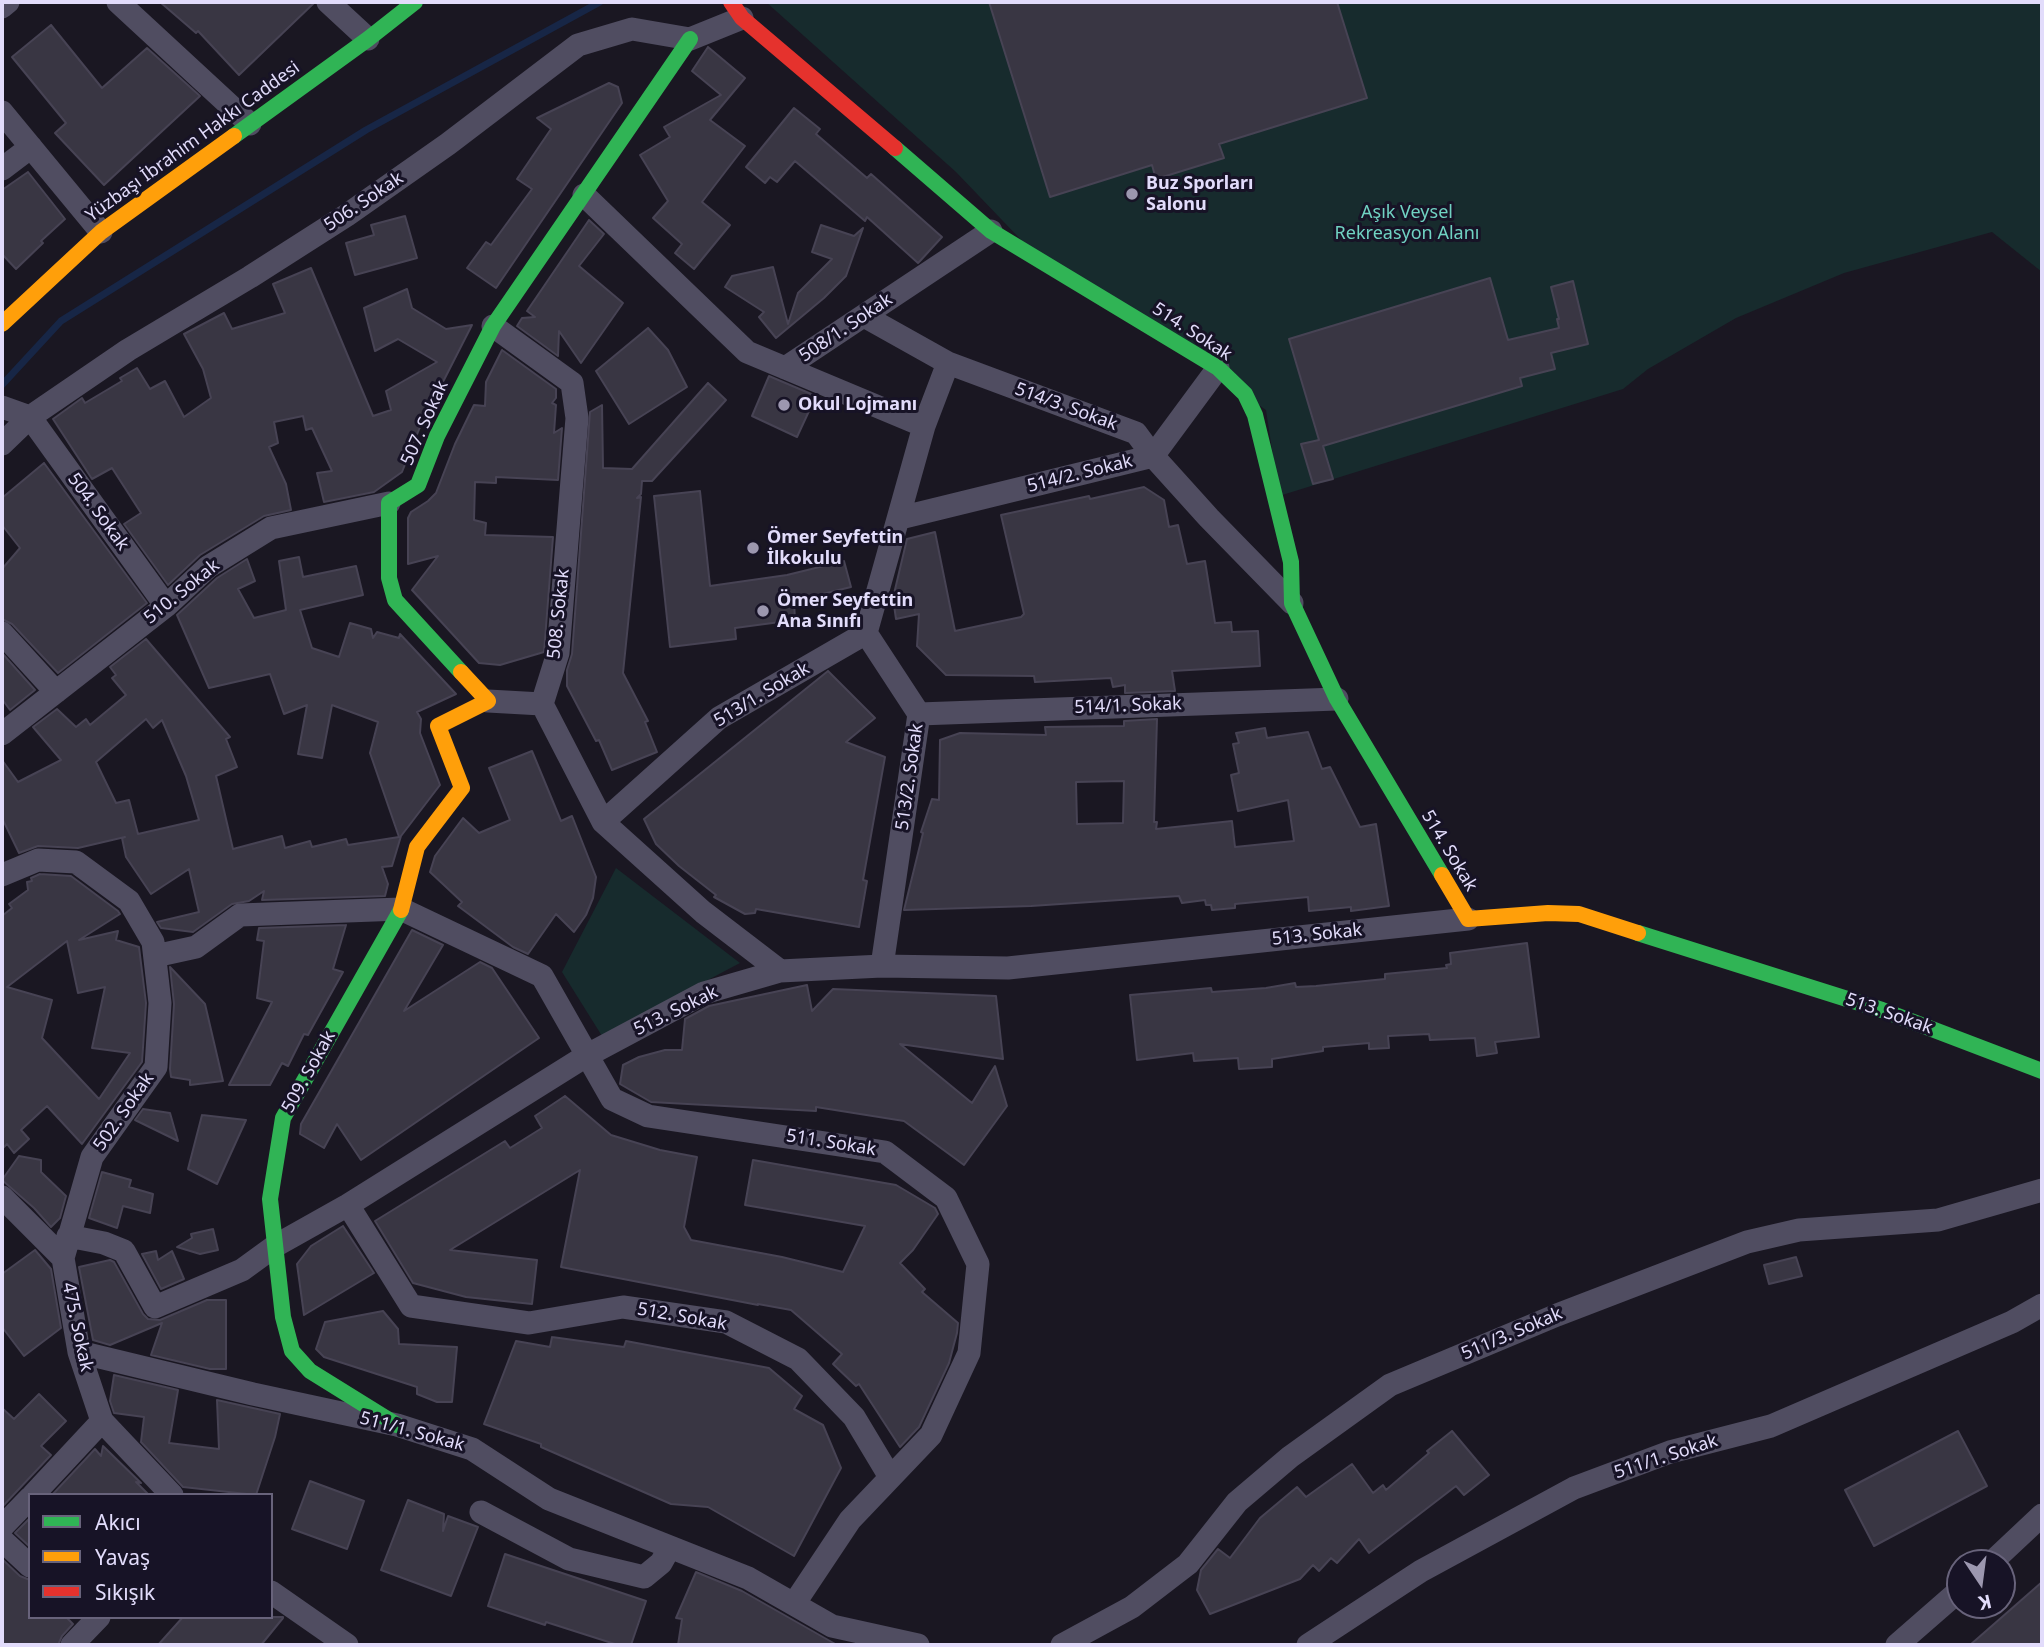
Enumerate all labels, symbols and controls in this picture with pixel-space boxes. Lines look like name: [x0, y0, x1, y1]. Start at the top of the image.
street label: Yüzbaşı İbrahim Hakkı Caddesi: [82, 57, 304, 227]
street label: 506. Sokak: [320, 168, 408, 236]
place label: Buz Sporları Salonu: [1146, 173, 1253, 216]
marker: Buz Sporları Salonu: [1124, 186, 1140, 202]
park label: Aşık Veysel Rekreasyon Alanı: [1335, 202, 1479, 244]
street label: 508/1. Sokak: [795, 289, 897, 367]
street label: 514. Sokak: [1148, 298, 1236, 366]
street label: 507. Sokak: [397, 377, 453, 469]
street label: 514/3. Sokak: [1012, 378, 1120, 436]
place label: Okul Lojmanı: [798, 394, 917, 416]
marker: Okul Lojmanı: [776, 397, 792, 413]
street label: 514/2. Sokak: [1025, 451, 1135, 497]
street label: 504. Sokak: [63, 469, 133, 555]
place label: Ömer Seyfettin İlkokulu: [767, 527, 903, 570]
marker: Ömer Seyfettin İlkokulu: [745, 540, 761, 556]
street label: 510. Sokak: [140, 555, 224, 629]
street label: 508. Sokak: [544, 568, 574, 660]
place label: Ömer Seyfettin Ana Sınıfı: [777, 590, 913, 632]
marker: Ömer Seyfettin Ana Sınıfı: [755, 603, 771, 619]
street label: 513/1. Sokak: [710, 658, 814, 732]
street label: 514/1. Sokak: [1074, 693, 1182, 719]
street label: 513/2. Sokak: [892, 722, 928, 832]
street label: 514. Sokak: [1416, 807, 1482, 895]
street label: 513. Sokak: [1271, 920, 1363, 950]
street label: 513. Sokak: [631, 981, 721, 1041]
street label: 513. Sokak: [1843, 989, 1935, 1039]
street label: 509. Sokak: [278, 1027, 340, 1117]
street label: 502. Sokak: [89, 1069, 159, 1155]
street label: 511. Sokak: [785, 1125, 877, 1161]
street label: 475. Sokak: [57, 1281, 97, 1373]
street label: 512. Sokak: [636, 1299, 728, 1335]
street label: 511/3. Sokak: [1458, 1303, 1566, 1365]
street label: 511/1. Sokak: [357, 1408, 467, 1456]
street label: 511/1. Sokak: [1612, 1430, 1720, 1484]
legend: [28, 1493, 273, 1619]
text: Akıcı: [95, 1508, 141, 1536]
text: Yavaş: [95, 1543, 150, 1571]
north arrow: [1946, 1549, 2016, 1619]
text: Sıkışık: [95, 1578, 155, 1606]
text: K: [1976, 1588, 1994, 1617]

